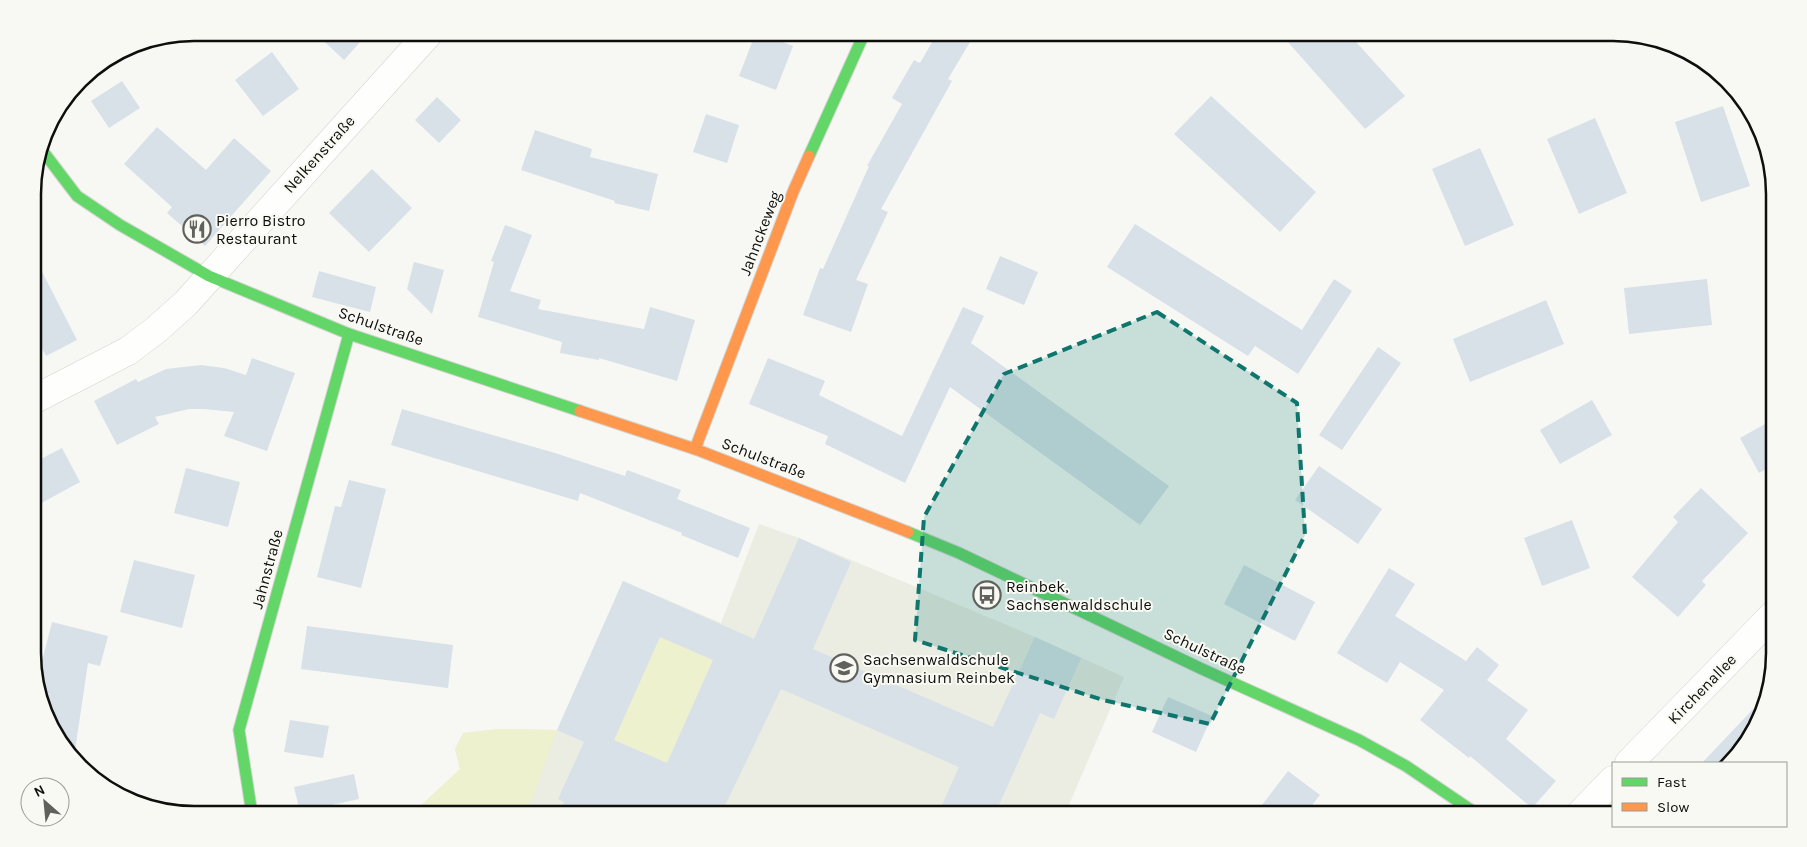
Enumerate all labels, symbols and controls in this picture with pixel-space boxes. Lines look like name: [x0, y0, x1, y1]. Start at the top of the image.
street label: Nelkenstraße: [279, 111, 359, 197]
street label: Jahnckeweg: [735, 188, 785, 278]
place label: Pierro Bistro Restaurant: [216, 211, 306, 248]
restaurant icon: Pierro Bistro Restaurant: [182, 214, 212, 244]
street label: Schulstraße: [336, 303, 426, 349]
street label: Schulstraße: [719, 433, 809, 483]
street label: Jahnstraße: [247, 527, 287, 611]
place label: Reinbek, Sachsenwaldschule: [1006, 577, 1152, 614]
bus stop icon: Reinbek, Sachsenwaldschule: [972, 580, 1002, 610]
street label: Schulstraße: [1161, 624, 1249, 678]
place label: Sachsenwaldschule Gymnasium Reinbek: [863, 650, 1015, 687]
street label: Kirchenallee: [1664, 650, 1740, 728]
school or university icon: Sachsenwaldschule Gymnasium Reinbek: [829, 653, 859, 683]
legend: [1612, 762, 1787, 827]
text: Fast: [1657, 773, 1687, 791]
north arrow: [20, 777, 70, 827]
text: N: [31, 781, 48, 801]
text: Slow: [1657, 798, 1689, 816]

